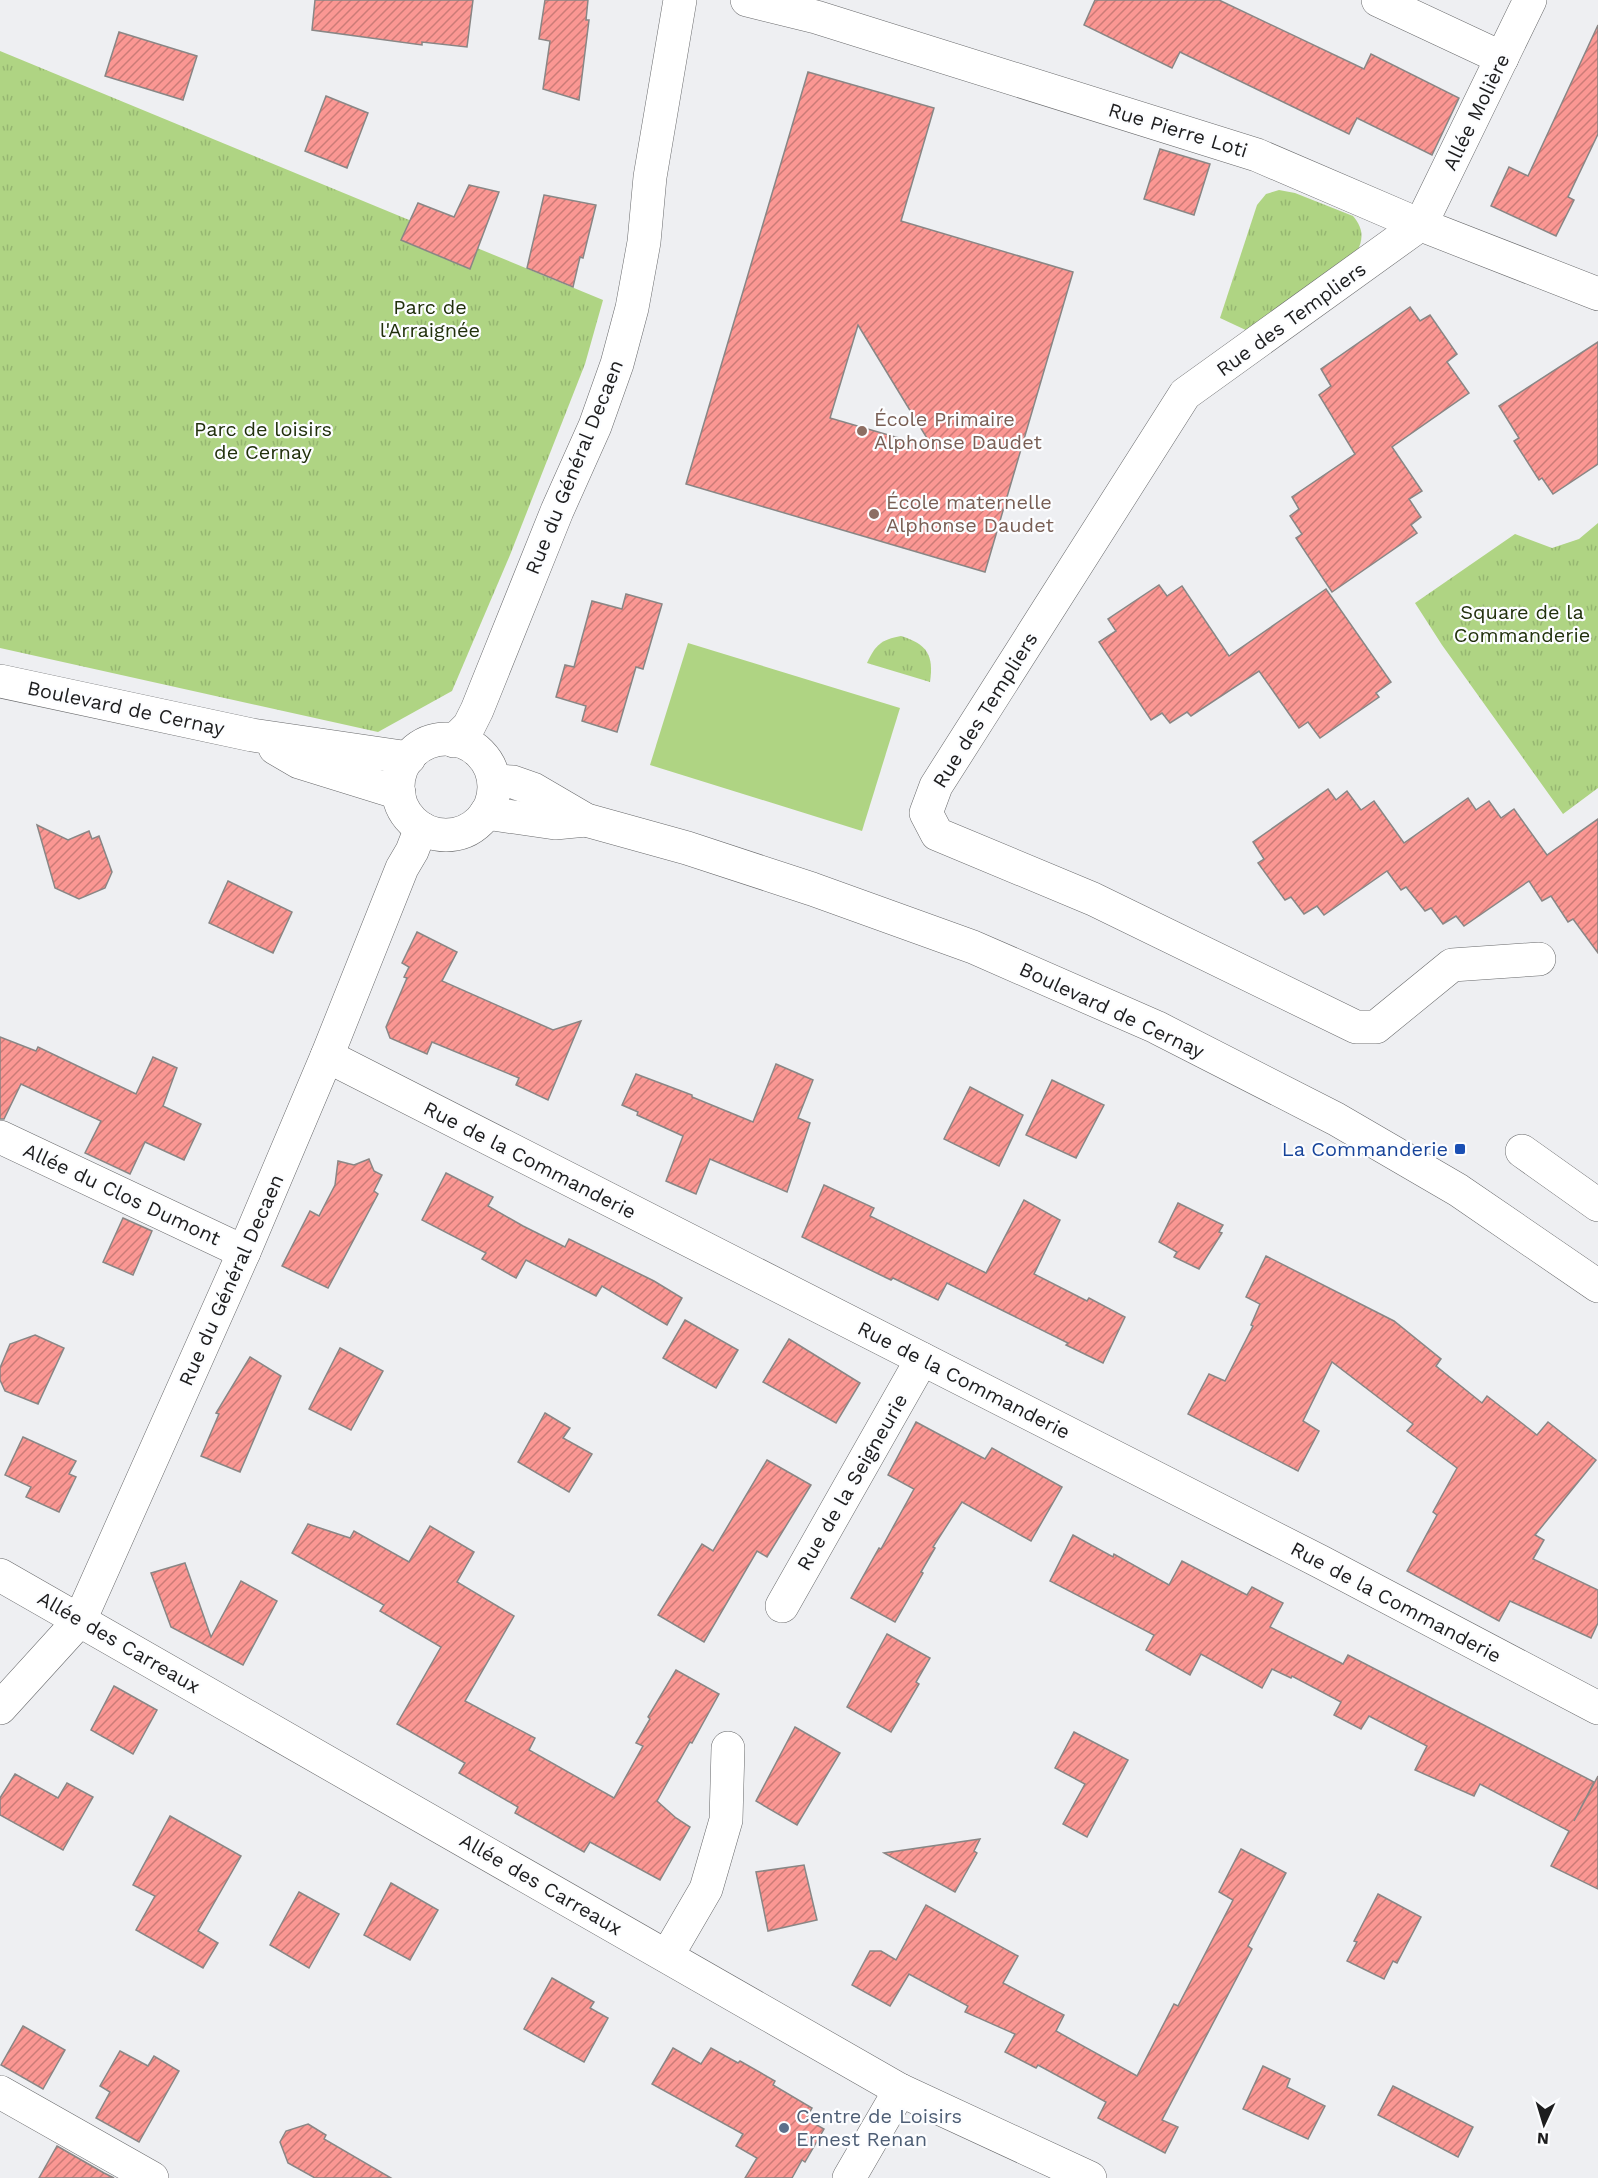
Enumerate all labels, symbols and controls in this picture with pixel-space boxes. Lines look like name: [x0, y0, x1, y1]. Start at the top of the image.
street label: Allée Molière: [1437, 50, 1515, 174]
street label: Rue Pierre Loti: [1105, 97, 1251, 163]
street label: Rue des Templiers: [1212, 257, 1370, 381]
park label: Parc de l'Arraignée: [380, 295, 480, 342]
street label: Rue du Général Decaen: [520, 356, 628, 578]
place label: École Primaire Alphonse Daudet: [874, 407, 1042, 454]
park label: Parc de loisirs de Cernay: [194, 417, 332, 464]
marker: École Primaire Alphonse Daudet: [855, 424, 869, 438]
place label: École maternelle Alphonse Daudet: [886, 490, 1054, 537]
marker: École maternelle Alphonse Daudet: [867, 507, 881, 521]
park label: Square de la Commanderie: [1454, 600, 1590, 647]
street label: Rue des Templiers: [927, 628, 1043, 792]
street label: Boulevard de Cernay: [25, 675, 228, 741]
street label: Boulevard de Cernay: [1016, 957, 1209, 1064]
street label: Rue de la Commanderie: [420, 1096, 640, 1224]
place label: La Commanderie: [1282, 1137, 1448, 1161]
street label: Allée du Clos Dumont: [20, 1138, 225, 1250]
marker: La Commanderie: [1453, 1142, 1467, 1156]
street label: Rue du Général Decaen: [173, 1170, 289, 1390]
street label: Rue de la Commanderie: [854, 1316, 1074, 1444]
street label: Rue de la Seigneurie: [792, 1389, 912, 1575]
street label: Rue de la Commanderie: [1287, 1536, 1505, 1668]
street label: Allée des Carreaux: [33, 1586, 205, 1698]
street label: Allée des Carreaux: [455, 1828, 627, 1940]
north arrow: [1514, 2094, 1574, 2154]
place label: Centre de Loisirs Ernest Renan: [796, 2104, 962, 2151]
marker: Centre de Loisirs Ernest Renan: [777, 2121, 791, 2135]
text: N: [1536, 2129, 1550, 2148]

